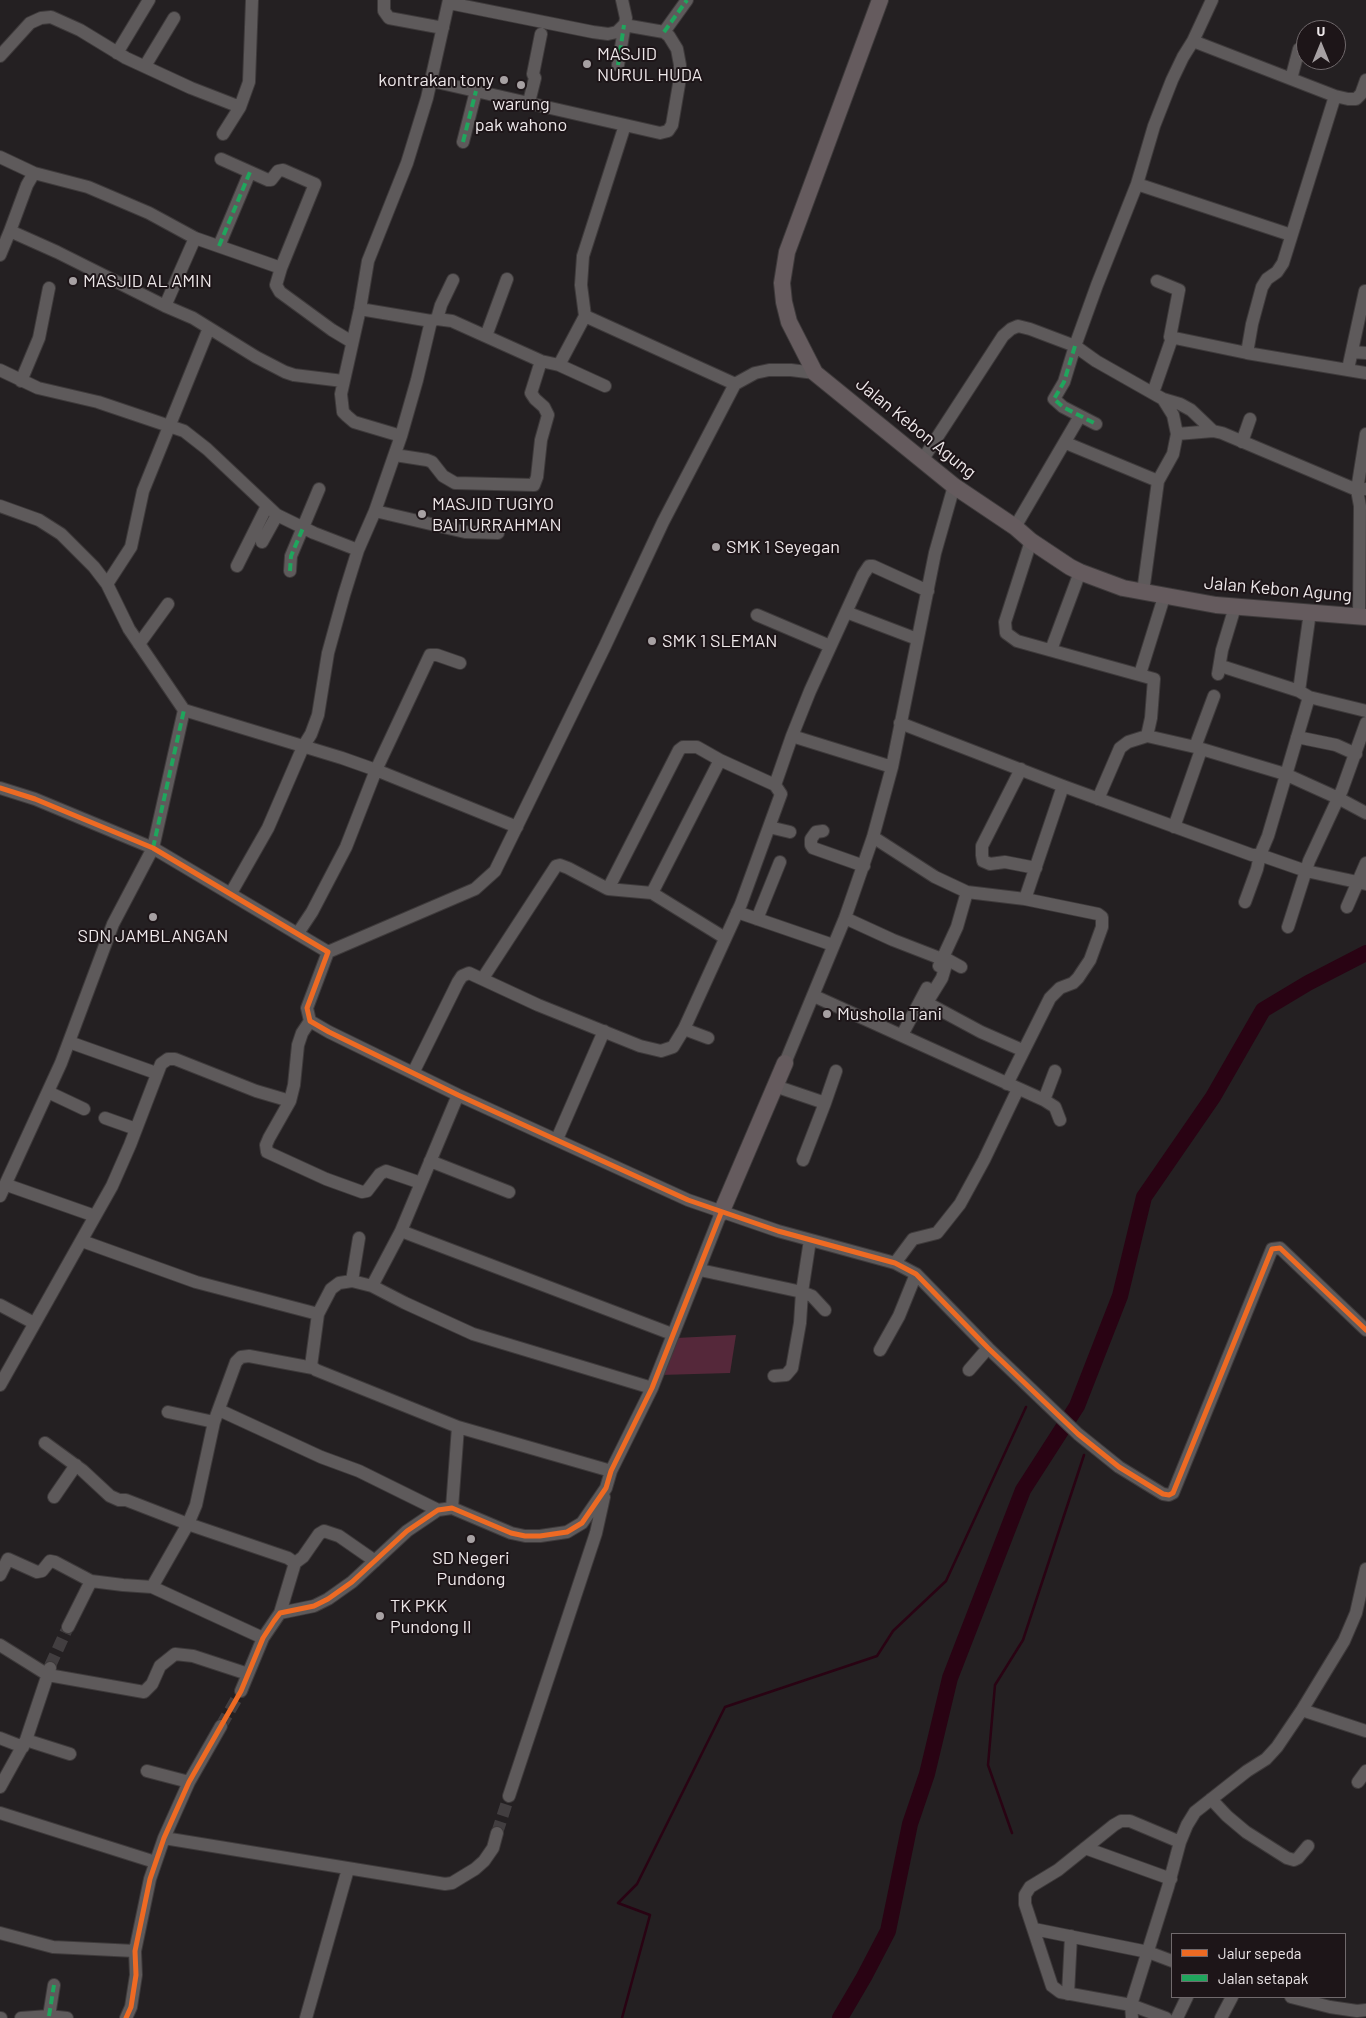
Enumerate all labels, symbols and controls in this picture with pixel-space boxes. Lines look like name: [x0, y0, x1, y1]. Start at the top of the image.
north arrow: [1296, 20, 1346, 70]
text: U: [1317, 22, 1325, 39]
place label: MASJID NURUL HUDA: [597, 43, 702, 86]
marker: MASJID NURUL HUDA: [581, 58, 593, 70]
place label: kontrakan tony: [378, 69, 494, 91]
marker: kontrakan tony: [498, 74, 510, 86]
marker: warung pak wahono: [515, 79, 527, 91]
place label: warung pak wahono: [475, 93, 567, 136]
place label: MASJID AL AMIN: [83, 270, 212, 292]
marker: MASJID AL AMIN: [67, 275, 79, 287]
street label: Jalan Kebon Agung: [851, 373, 981, 483]
place label: MASJID TUGIYO BAITURRAHMAN: [432, 493, 562, 536]
marker: MASJID TUGIYO BAITURRAHMAN: [416, 508, 428, 520]
place label: SMK 1 Seyegan: [726, 536, 840, 558]
marker: SMK 1 Seyegan: [710, 541, 722, 553]
street label: Jalan Kebon Agung: [1203, 572, 1353, 606]
place label: SMK 1 SLEMAN: [662, 630, 777, 652]
marker: SMK 1 SLEMAN: [646, 635, 658, 647]
marker: SDN JAMBLANGAN: [147, 911, 159, 923]
place label: SDN JAMBLANGAN: [78, 925, 228, 947]
place label: Musholla Tani: [837, 1003, 942, 1025]
marker: Musholla Tani: [821, 1008, 833, 1020]
marker: SD Negeri Pundong: [465, 1533, 477, 1545]
place label: SD Negeri Pundong: [432, 1547, 510, 1590]
place label: TK PKK Pundong II: [390, 1595, 472, 1638]
marker: TK PKK Pundong II: [374, 1610, 386, 1622]
legend: [1171, 1933, 1346, 1998]
text: Jalur sepeda: [1218, 1944, 1302, 1962]
text: Jalan setapak: [1218, 1969, 1308, 1987]

